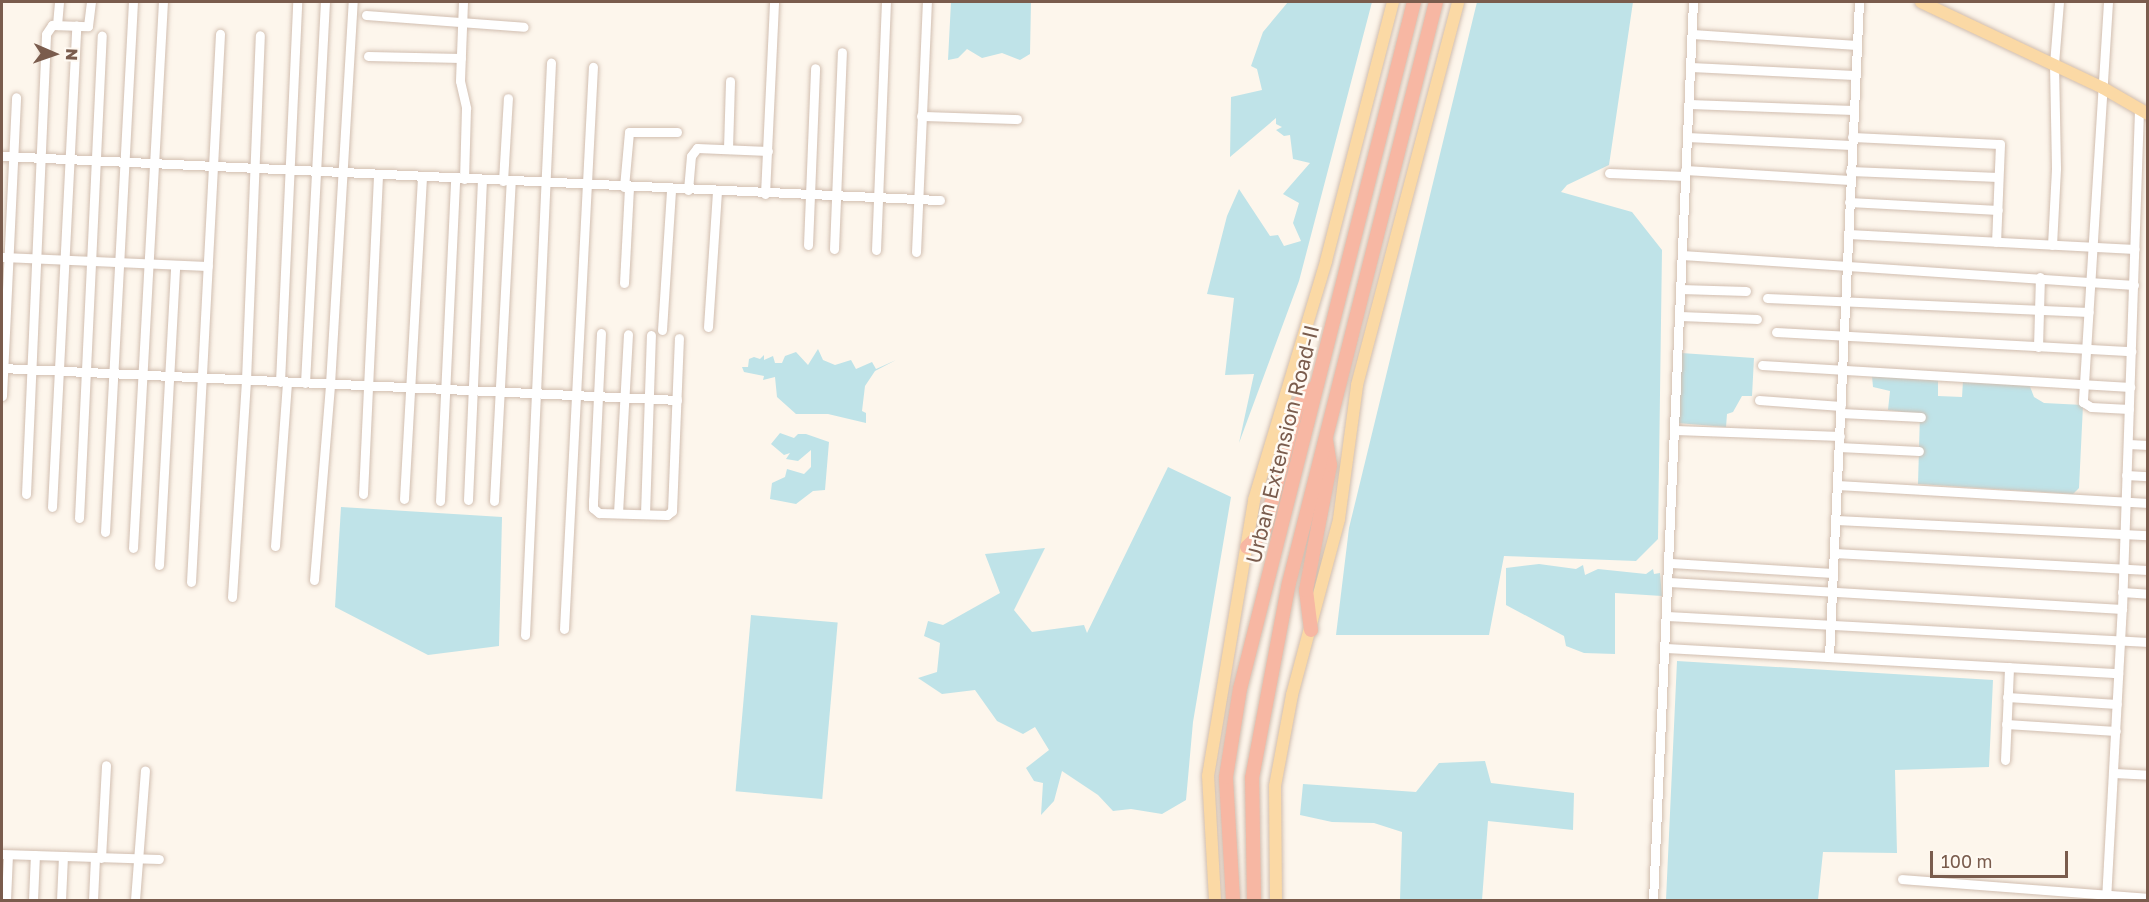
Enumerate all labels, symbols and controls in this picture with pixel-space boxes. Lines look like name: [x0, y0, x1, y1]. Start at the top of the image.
north arrow: [24, 24, 84, 84]
text: N: [62, 48, 82, 61]
street label: Urban Extension Road-II: [1240, 322, 1324, 566]
scale bar: [1933, 839, 2071, 877]
text: 100 m: [1941, 850, 1992, 872]

